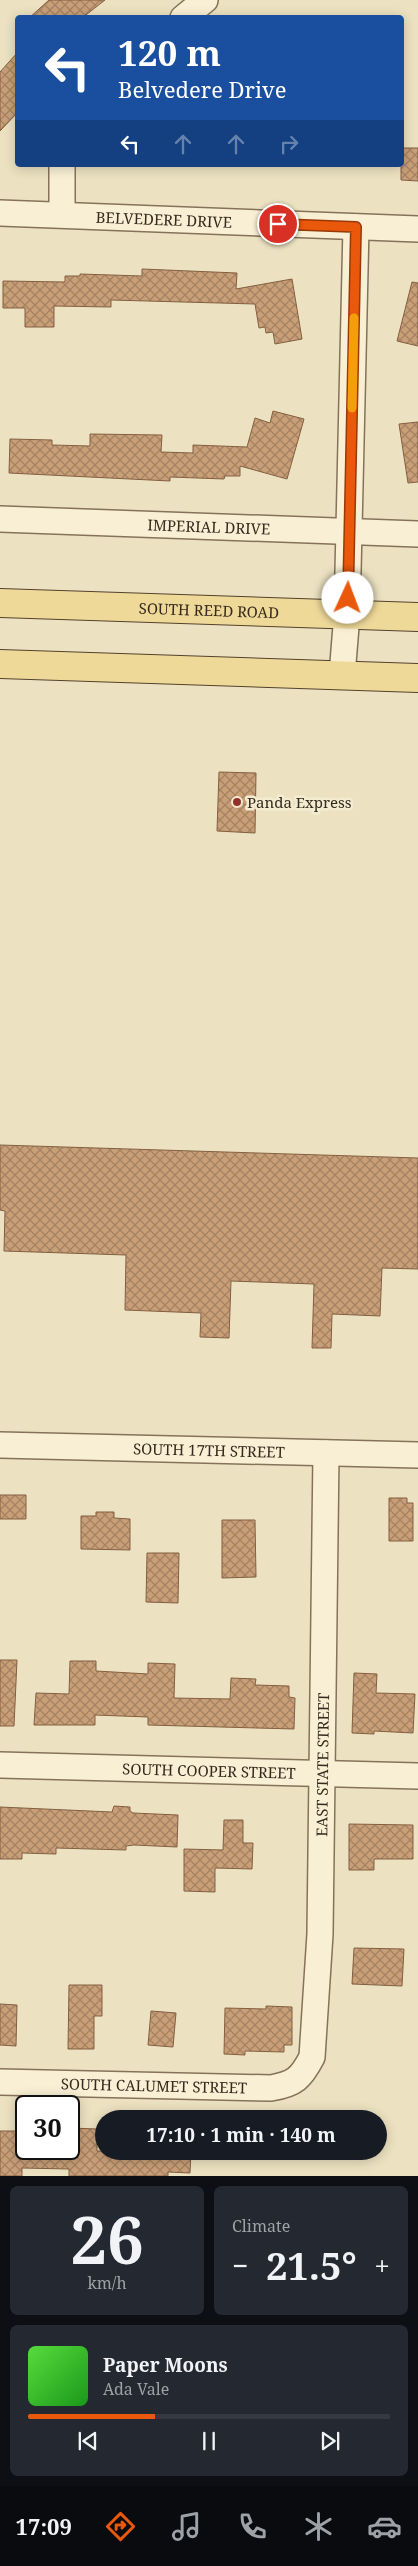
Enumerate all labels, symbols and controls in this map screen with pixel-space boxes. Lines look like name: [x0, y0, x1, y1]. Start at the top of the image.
text: 120 m: [118, 29, 221, 76]
icon: left: [35, 35, 100, 100]
text: Belvedere Drive: [118, 74, 287, 104]
icon: left: [116, 130, 144, 158]
icon: ahead: [169, 130, 197, 158]
icon: ahead: [222, 130, 250, 158]
icon: right: [275, 130, 303, 158]
pin: [257, 203, 299, 245]
street label: BELVEDERE DRIVE: [95, 207, 232, 232]
icon: arrive: [264, 210, 292, 238]
street label: IMPERIAL DRIVE: [147, 514, 271, 539]
position arrow: [321, 571, 373, 623]
street label: SOUTH REED ROAD: [138, 598, 279, 622]
place label: Panda Express: [247, 792, 352, 812]
marker: Panda Express: [231, 796, 243, 808]
street label: SOUTH 17TH STREET: [133, 1438, 285, 1462]
street label: EAST STATE STREET: [311, 1692, 333, 1837]
street label: SOUTH COOPER STREET: [122, 1758, 296, 1783]
street label: SOUTH CALUMET STREET: [61, 2073, 247, 2097]
speed limit sign: 30: [15, 2095, 80, 2160]
text: 17:10 · 1 min · 140 m: [146, 2122, 336, 2148]
text: 26: [70, 2195, 144, 2283]
text: Climate: [232, 2215, 290, 2237]
text: 21.5°: [266, 2239, 357, 2291]
text: −: [232, 2246, 248, 2284]
text: +: [374, 2246, 390, 2284]
text: km/h: [87, 2272, 127, 2294]
text: Paper Moons: [103, 2352, 228, 2378]
text: Ada Vale: [103, 2378, 169, 2400]
icon: previous: [74, 2427, 102, 2455]
icon: pause: [195, 2427, 223, 2455]
icon: next: [316, 2427, 344, 2455]
icon: directions: [103, 2509, 138, 2544]
icon: music: [169, 2509, 204, 2544]
icon: phone: [235, 2509, 270, 2544]
icon: climate: [301, 2509, 336, 2544]
icon: car: [367, 2509, 402, 2544]
text: 17:09: [16, 2511, 72, 2541]

